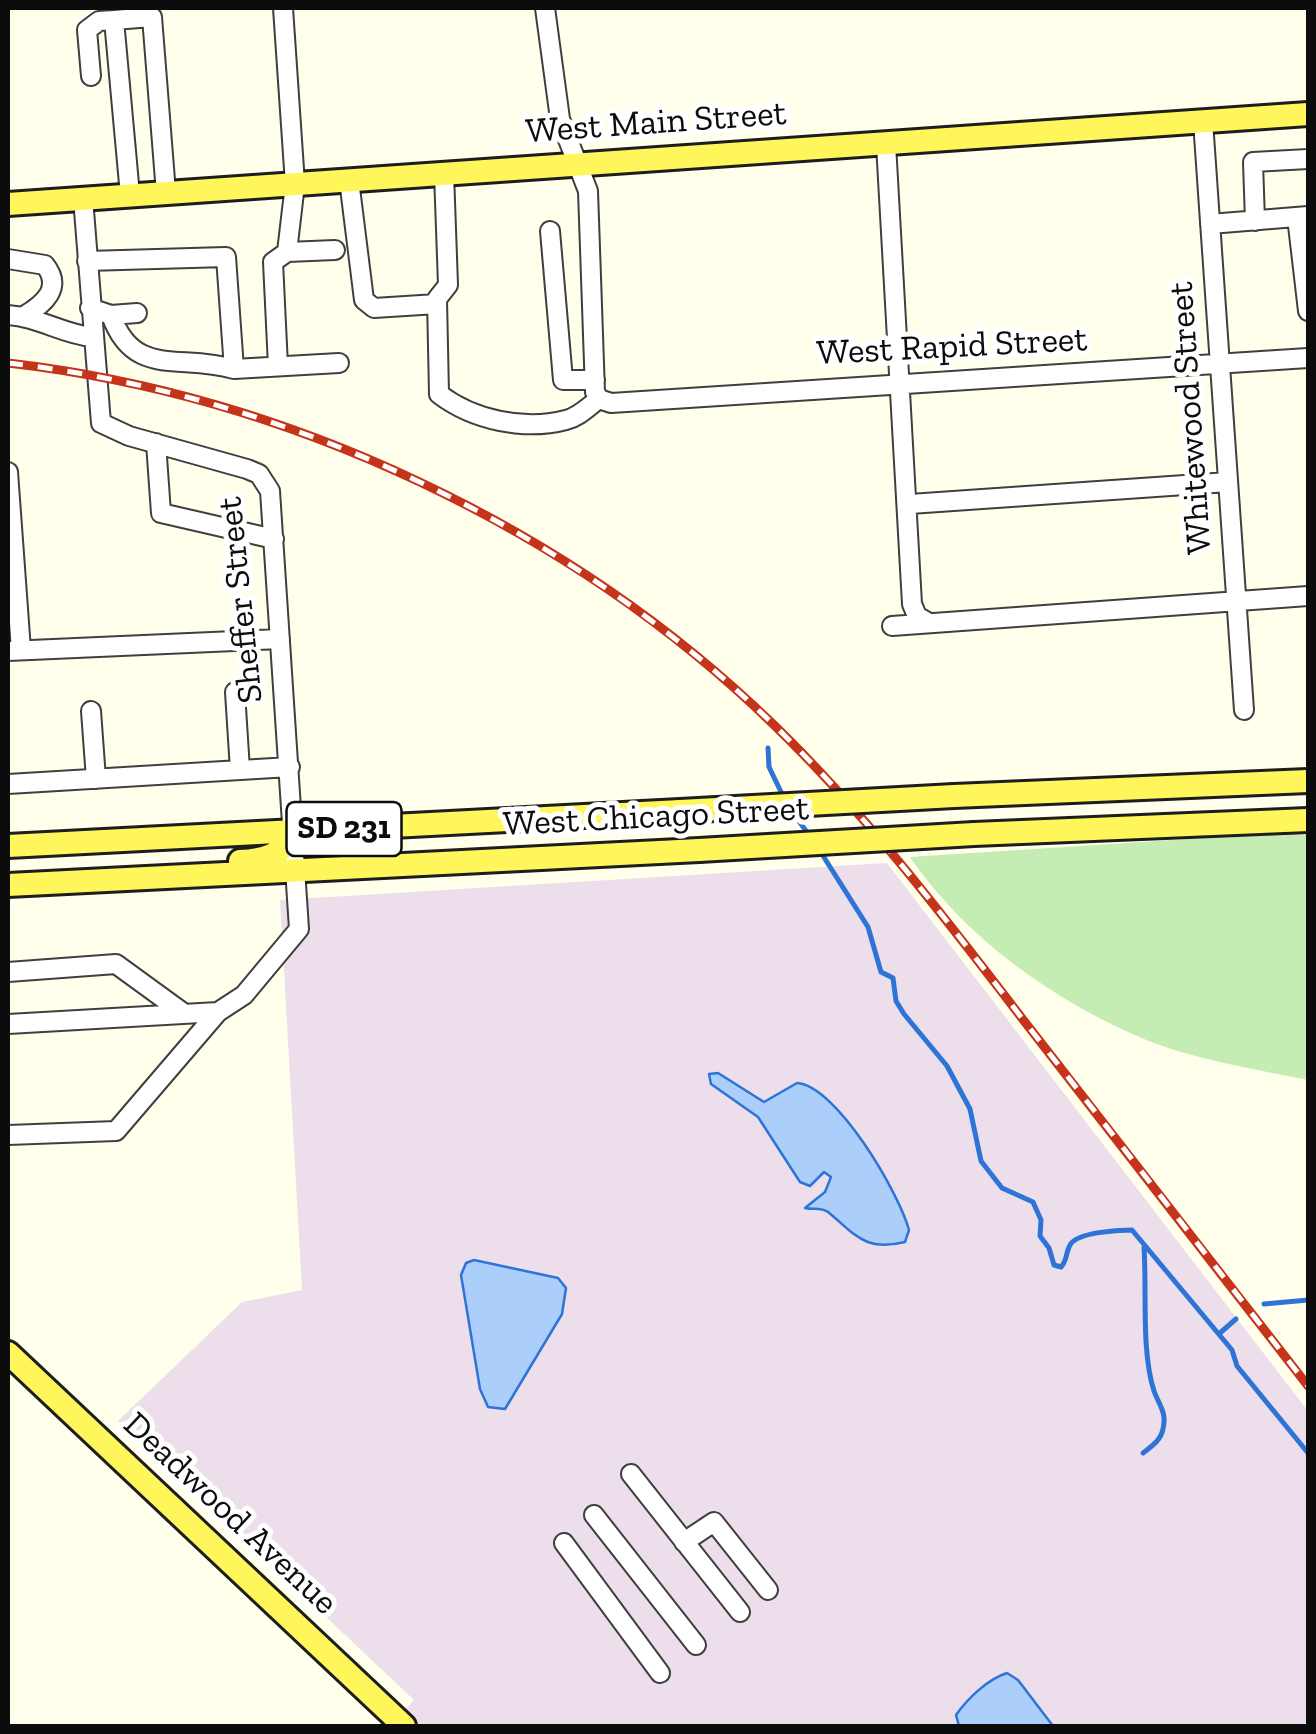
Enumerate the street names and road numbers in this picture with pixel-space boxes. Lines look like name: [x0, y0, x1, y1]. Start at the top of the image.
street label: West Main Street: [524, 93, 788, 153]
street label: Whitewood Street: [1161, 280, 1221, 556]
street label: West Rapid Street: [816, 319, 1088, 375]
street label: Sheffer Street: [209, 495, 273, 705]
street label: West Chicago Street: [502, 788, 810, 846]
road number: SD 231: [286, 802, 402, 856]
street label: Deadwood Avenue: [114, 1404, 346, 1624]

